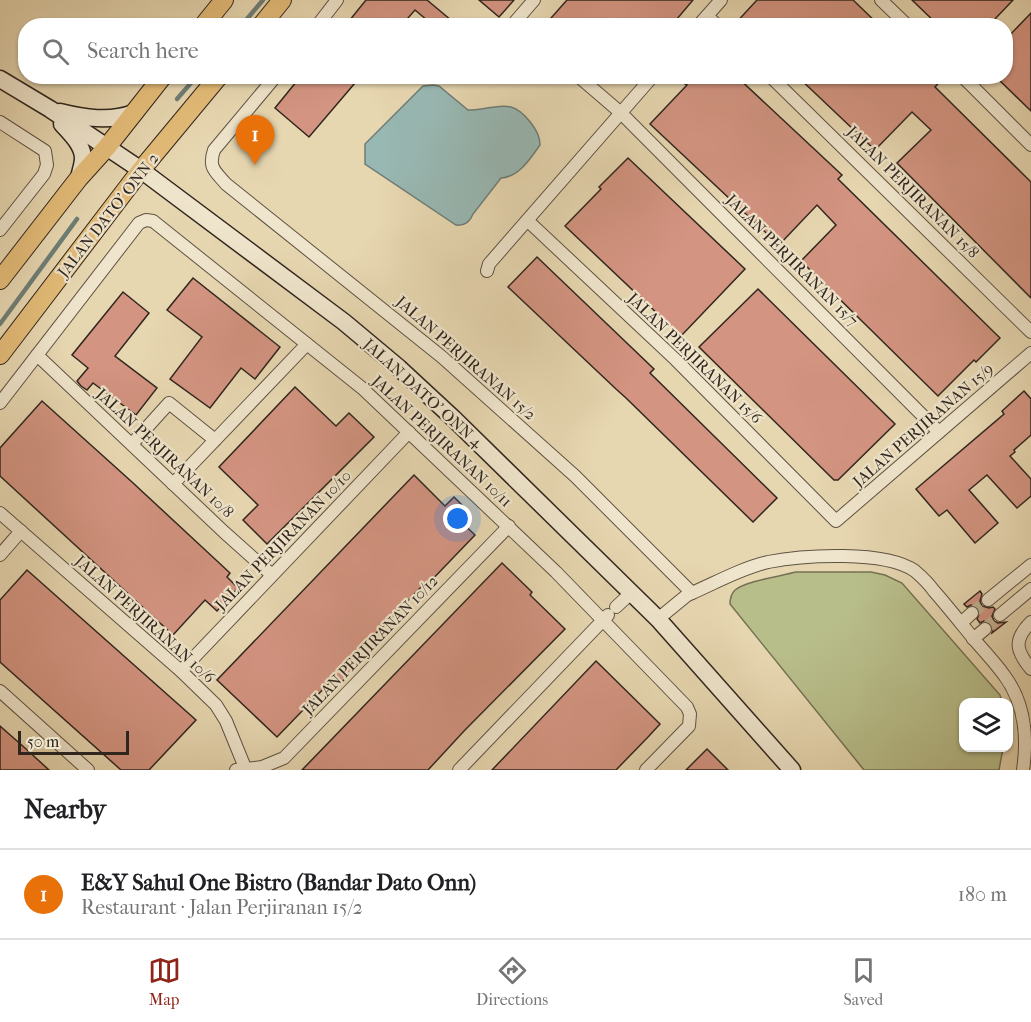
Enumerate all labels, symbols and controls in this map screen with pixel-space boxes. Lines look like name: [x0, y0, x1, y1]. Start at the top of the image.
search box: [18, 18, 1013, 84]
icon: search: [39, 35, 72, 68]
text: Search here: [87, 38, 199, 64]
pin: 1: [236, 116, 274, 165]
street label: JALAN PERJIRANAN 15/8: [842, 121, 983, 262]
street label: JALAN DATO' ONN 2: [52, 149, 162, 283]
street label: JALAN PERJIRANAN 15/7: [721, 189, 862, 330]
street label: JALAN PERJIRANAN 15/6: [622, 287, 767, 428]
street label: JALAN PERJIRANAN 15/2: [391, 291, 540, 424]
street label: JALAN DATO' ONN 4: [358, 333, 487, 452]
street label: JALAN PERJIRANAN 15/9: [848, 359, 997, 492]
street label: JALAN PERJIRANAN 10/11: [367, 370, 516, 511]
street label: JALAN PERJIRANAN 10/8: [91, 383, 238, 522]
street label: JALAN PERJIRANAN 10/10: [210, 466, 355, 615]
your location: [443, 504, 472, 533]
street label: JALAN PERJIRANAN 10/6: [70, 550, 219, 687]
street label: JALAN PERJIRANAN 10/12: [297, 571, 442, 720]
map controls: [959, 698, 1013, 752]
button: layers: [959, 698, 1013, 752]
scale bar: [18, 728, 129, 756]
text: 50 m: [27, 732, 59, 751]
text: Nearby: [24, 794, 106, 825]
text: E&Y Sahul One Bistro (Bandar Dato Onn): [81, 870, 476, 896]
text: 1: [40, 883, 47, 906]
text: 180 m: [958, 883, 1007, 906]
text: Restaurant · Jalan Perjiranan 15/2: [81, 896, 363, 919]
tab: Map: [148, 954, 181, 1009]
tab: Directions: [476, 954, 548, 1009]
tab: Saved: [844, 954, 883, 1009]

